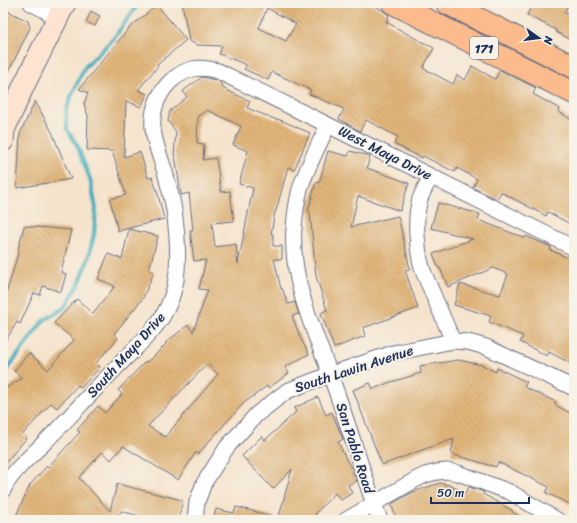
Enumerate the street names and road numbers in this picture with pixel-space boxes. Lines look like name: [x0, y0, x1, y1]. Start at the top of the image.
road number: 171: [470, 37, 498, 59]
street label: West Maya Drive: [334, 119, 436, 187]
street label: South Maya Drive: [80, 306, 172, 404]
street label: South Lawin Avenue: [291, 338, 417, 400]
street label: San Pablo Road: [329, 399, 382, 498]

